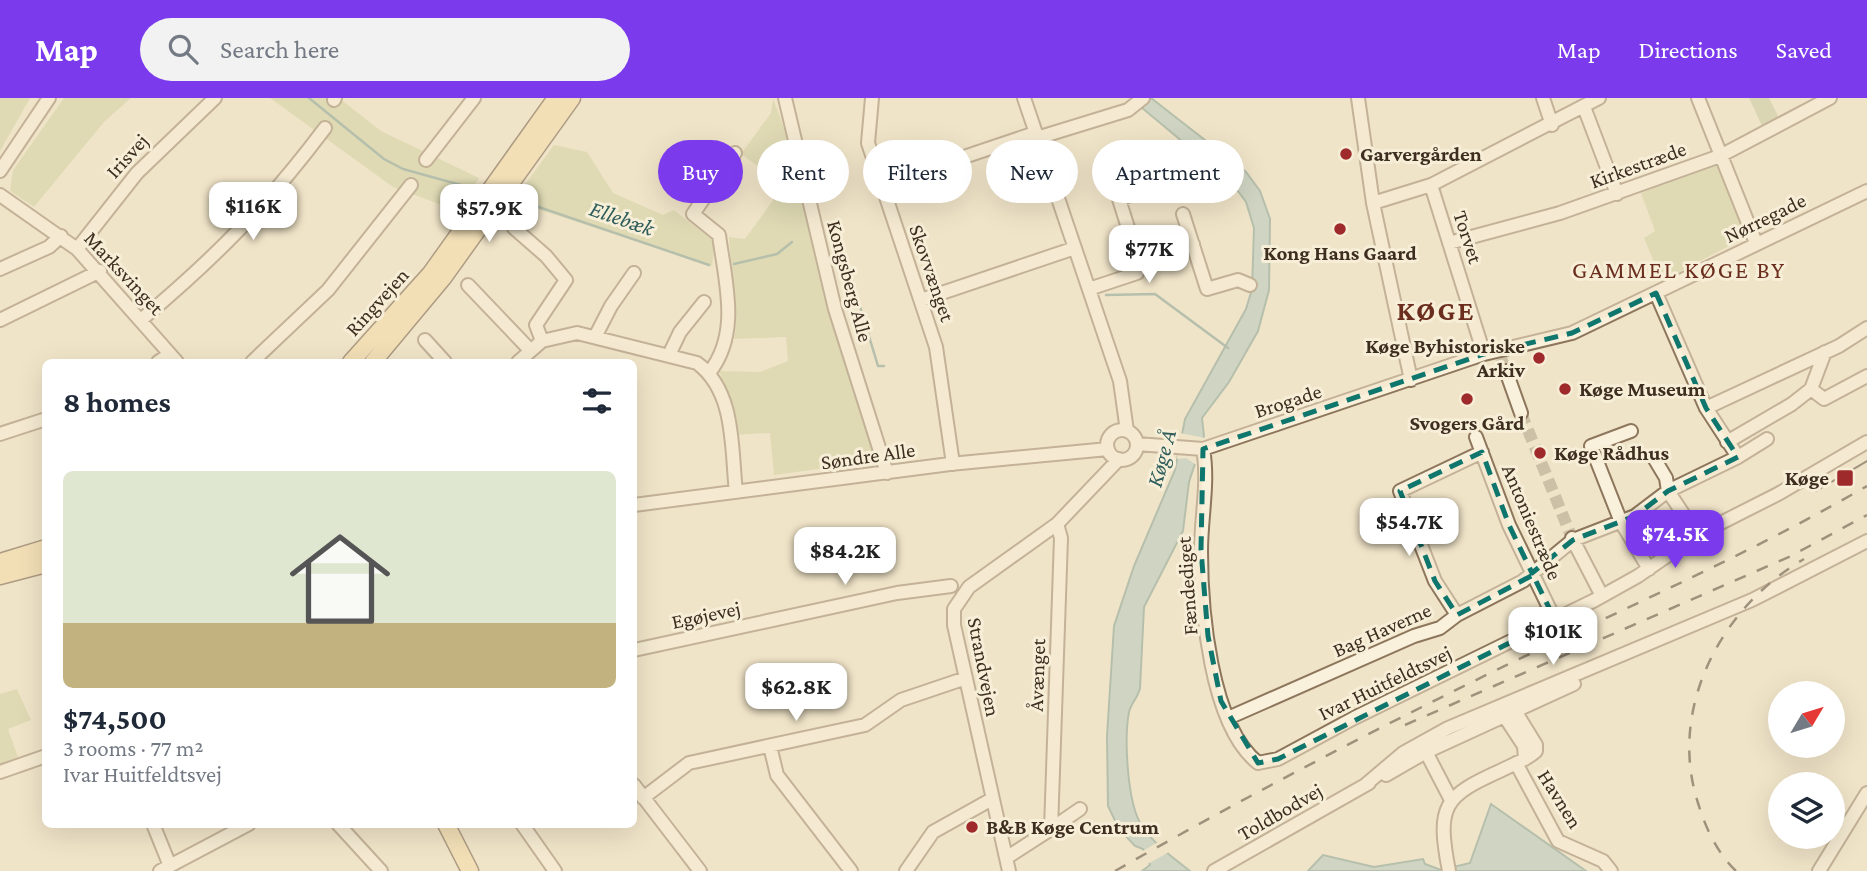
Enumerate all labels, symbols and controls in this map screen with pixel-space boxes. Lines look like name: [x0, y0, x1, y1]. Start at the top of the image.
search box: [140, 18, 630, 81]
icon: search: [164, 30, 202, 68]
text: Map: [35, 31, 98, 68]
text: Search here: [220, 35, 339, 64]
text: Map: [1557, 36, 1601, 63]
text: Directions: [1639, 36, 1738, 63]
text: Saved: [1776, 36, 1832, 63]
street label: Irisvej: [101, 129, 153, 183]
street label: Kirkestræde: [1587, 136, 1689, 194]
chip: Buy: [658, 140, 743, 203]
chip: Rent: [757, 140, 849, 203]
chip: Filters: [863, 140, 972, 203]
chip: New: [986, 140, 1078, 203]
chip: Apartment: [1092, 140, 1244, 203]
place label: Garvergården: [1360, 142, 1482, 166]
marker: Garvergården: [1338, 146, 1354, 162]
pin: $116K: [204, 183, 302, 242]
pin: $57.9K: [432, 184, 546, 244]
street label: Nørregade: [1720, 188, 1810, 248]
text: $116K: [225, 192, 281, 218]
text: $57.9K: [456, 194, 522, 220]
water label: Ellebæk: [586, 195, 659, 241]
street label: Torvet: [1448, 208, 1488, 267]
street label: Kongsberg Alle: [822, 217, 878, 345]
street label: Skovvænget: [904, 221, 960, 326]
marker: Kong Hans Gaard: [1332, 221, 1348, 237]
street label: Marksvinget: [79, 226, 169, 320]
pin: $77K: [1108, 226, 1190, 285]
text: $77K: [1125, 235, 1173, 261]
place label: Kong Hans Gaard: [1263, 241, 1417, 265]
district label: GAMMEL KØGE BY: [1572, 256, 1786, 283]
street label: Ringvejen: [340, 263, 414, 341]
district label: KØGE: [1397, 295, 1475, 326]
place label: Køge Byhistoriske Arkiv: [1365, 334, 1526, 382]
marker: Køge Byhistoriske Arkiv: [1531, 350, 1547, 366]
place label: Køge Museum: [1579, 377, 1706, 401]
street label: Brogade: [1251, 379, 1325, 423]
marker: Køge Museum: [1557, 381, 1573, 397]
icon: filters: [578, 382, 616, 420]
text: 8 homes: [63, 385, 171, 418]
marker: Svogers Gård: [1459, 391, 1475, 407]
place label: Svogers Gård: [1409, 411, 1525, 435]
water label: Køge Å: [1141, 426, 1181, 490]
street label: Søndre Alle: [819, 438, 917, 474]
place label: Køge Rådhus: [1554, 441, 1670, 465]
marker: Køge Rådhus: [1532, 445, 1548, 461]
street label: Antoniestræde: [1497, 461, 1567, 583]
place label: Køge: [1785, 466, 1829, 490]
marker: Køge: [1835, 468, 1855, 488]
pin: $54.7K: [1352, 498, 1466, 558]
text: $54.7K: [1376, 508, 1442, 534]
pin: $74.5K: [1618, 510, 1732, 570]
icon: home: [277, 516, 403, 642]
text: $74.5K: [1642, 520, 1708, 546]
pin: $84.2K: [788, 528, 902, 587]
street label: Fændediget: [1172, 535, 1202, 636]
text: $84.2K: [810, 537, 880, 563]
street label: Egøjevej: [669, 596, 743, 634]
street label: Bag Haverne: [1329, 598, 1435, 662]
pin: $101K: [1504, 608, 1602, 667]
street label: Strandvejen: [963, 615, 1005, 719]
text: $101K: [1524, 617, 1582, 643]
street label: Åvænget: [1024, 637, 1050, 712]
street label: Ivar Huitfeldtsvej: [1315, 640, 1455, 726]
pin: $62.8K: [739, 664, 853, 723]
text: $62.8K: [761, 673, 831, 699]
north arrow: [1768, 681, 1844, 758]
map controls: [1768, 681, 1845, 849]
text: $74,500: [63, 702, 167, 735]
text: 3 rooms · 77 m²: [63, 735, 203, 761]
text: Ivar Huitfeldtsvej: [63, 761, 222, 787]
street label: Havnen: [1533, 765, 1587, 833]
button: layers: [1768, 772, 1845, 849]
street label: Toldbodvej: [1233, 778, 1327, 846]
place label: B&B Køge Centrum: [986, 815, 1159, 839]
marker: B&B Køge Centrum: [964, 819, 980, 835]

